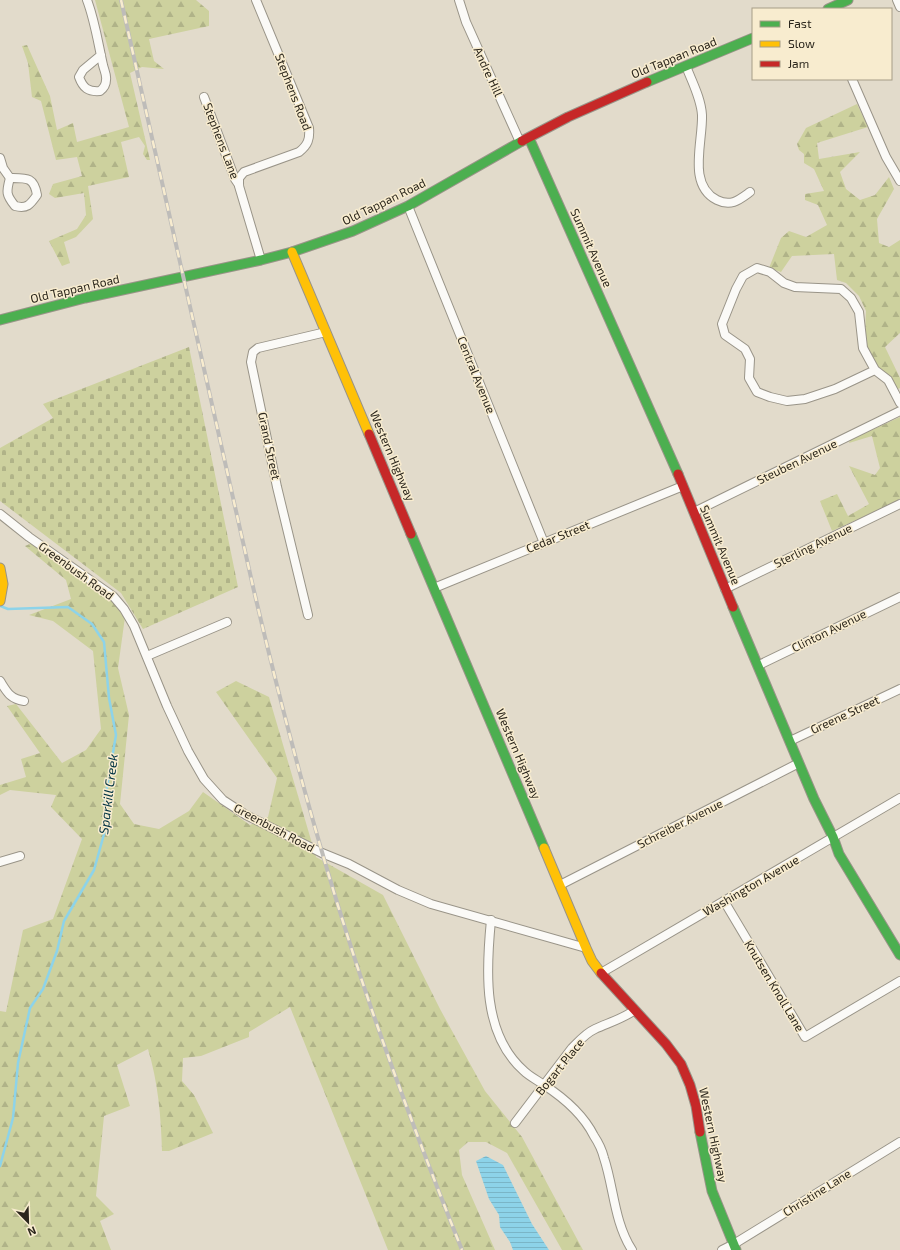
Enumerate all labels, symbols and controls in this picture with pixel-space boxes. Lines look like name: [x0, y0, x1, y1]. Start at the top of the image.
legend: [752, 8, 892, 80]
text: Fast: [788, 16, 812, 30]
street label: Old Tappan Road: [629, 34, 718, 81]
text: Slow: [788, 36, 815, 50]
street label: Andre Hill: [471, 45, 507, 99]
street label: Stephens Road: [273, 51, 315, 132]
text: Jam: [788, 56, 809, 70]
street label: Stephens Lane: [201, 101, 243, 180]
street label: Old Tappan Road: [340, 175, 428, 227]
street label: Summit Avenue: [568, 206, 616, 289]
street label: Old Tappan Road: [29, 271, 121, 305]
street label: Central Avenue: [455, 334, 499, 415]
street label: Western Highway: [368, 408, 418, 503]
street label: Grand Street: [256, 411, 284, 481]
street label: Steuben Avenue: [754, 436, 839, 487]
street label: Summit Avenue: [698, 503, 744, 586]
street label: Cedar Street: [524, 517, 592, 555]
street label: Sterling Avenue: [771, 520, 854, 570]
street label: Greenbush Road: [36, 538, 117, 602]
street label: Clinton Avenue: [789, 606, 868, 654]
street label: Greene Street: [808, 692, 882, 736]
street label: Western Highway: [494, 706, 544, 801]
water label: Sparkill Creek: [95, 753, 121, 835]
street label: Schreiber Avenue: [634, 796, 725, 851]
street label: Greenbush Road: [232, 800, 317, 854]
street label: Washington Avenue: [700, 852, 801, 918]
street label: Knutsen Knoll Lane: [742, 937, 808, 1034]
street label: Bogart Place: [532, 1035, 586, 1098]
street label: Western Highway: [697, 1086, 731, 1184]
street label: Christine Lane: [780, 1166, 853, 1219]
north arrow: [8, 1202, 48, 1242]
text: N: [26, 1224, 38, 1239]

